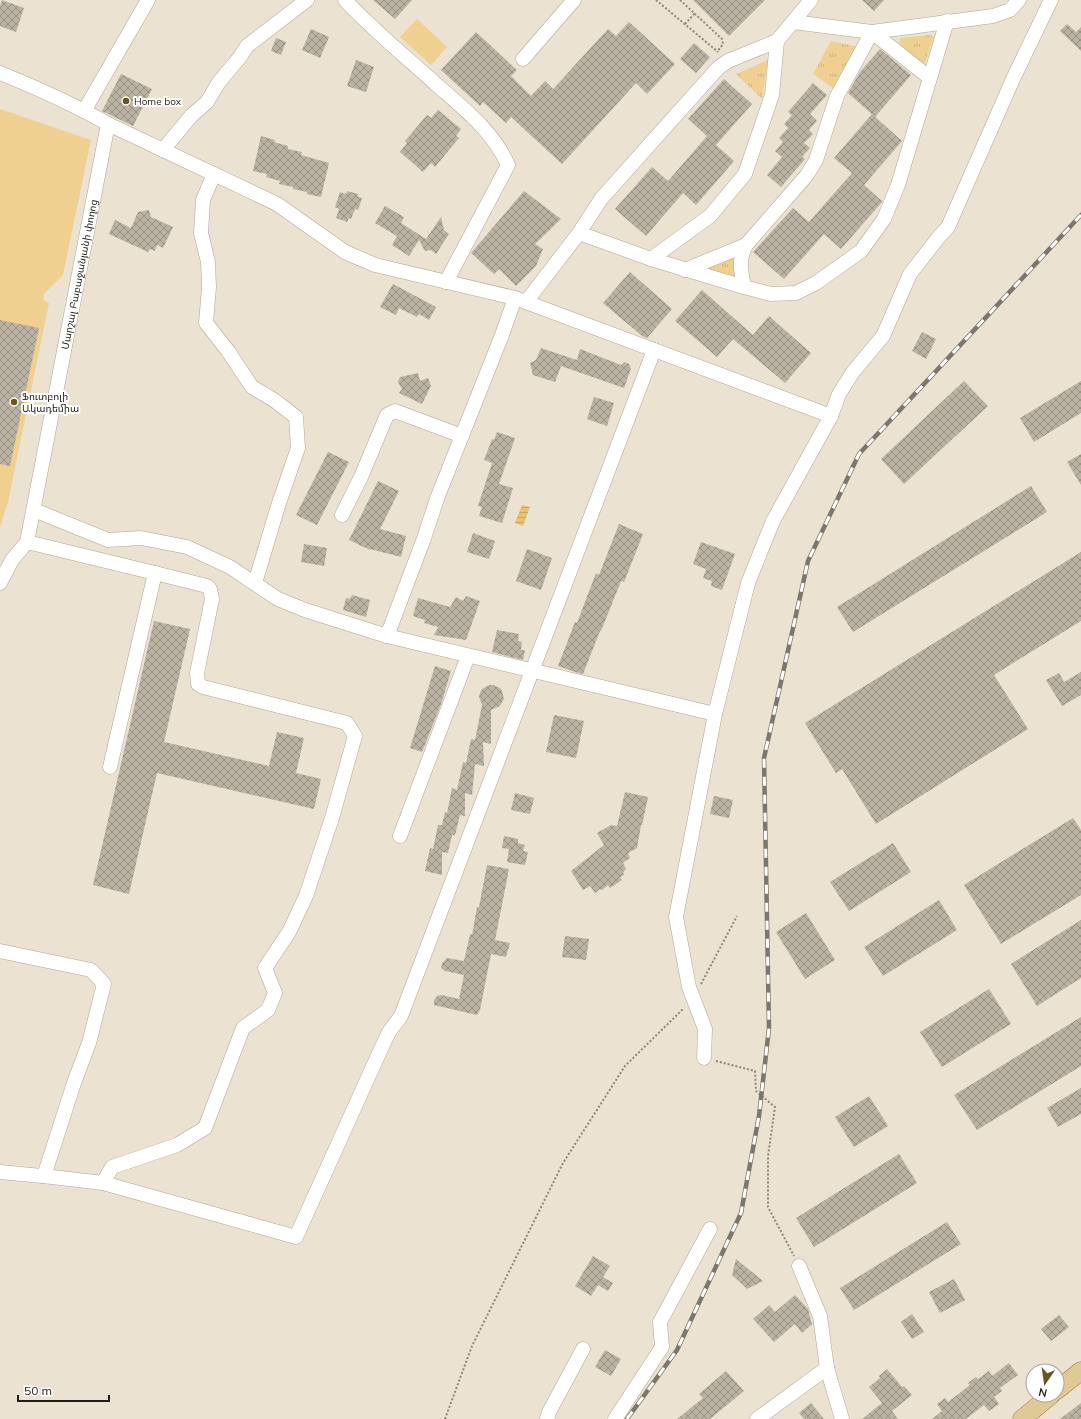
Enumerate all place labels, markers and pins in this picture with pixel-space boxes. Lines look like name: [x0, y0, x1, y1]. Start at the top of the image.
place label: Home box: [134, 95, 182, 108]
marker: Home box: [121, 96, 131, 106]
place label: Ֆուտբոլի Ակադեմիա: [22, 390, 79, 415]
marker: Ֆուտբոլի Ակադեմիա: [9, 397, 19, 407]

